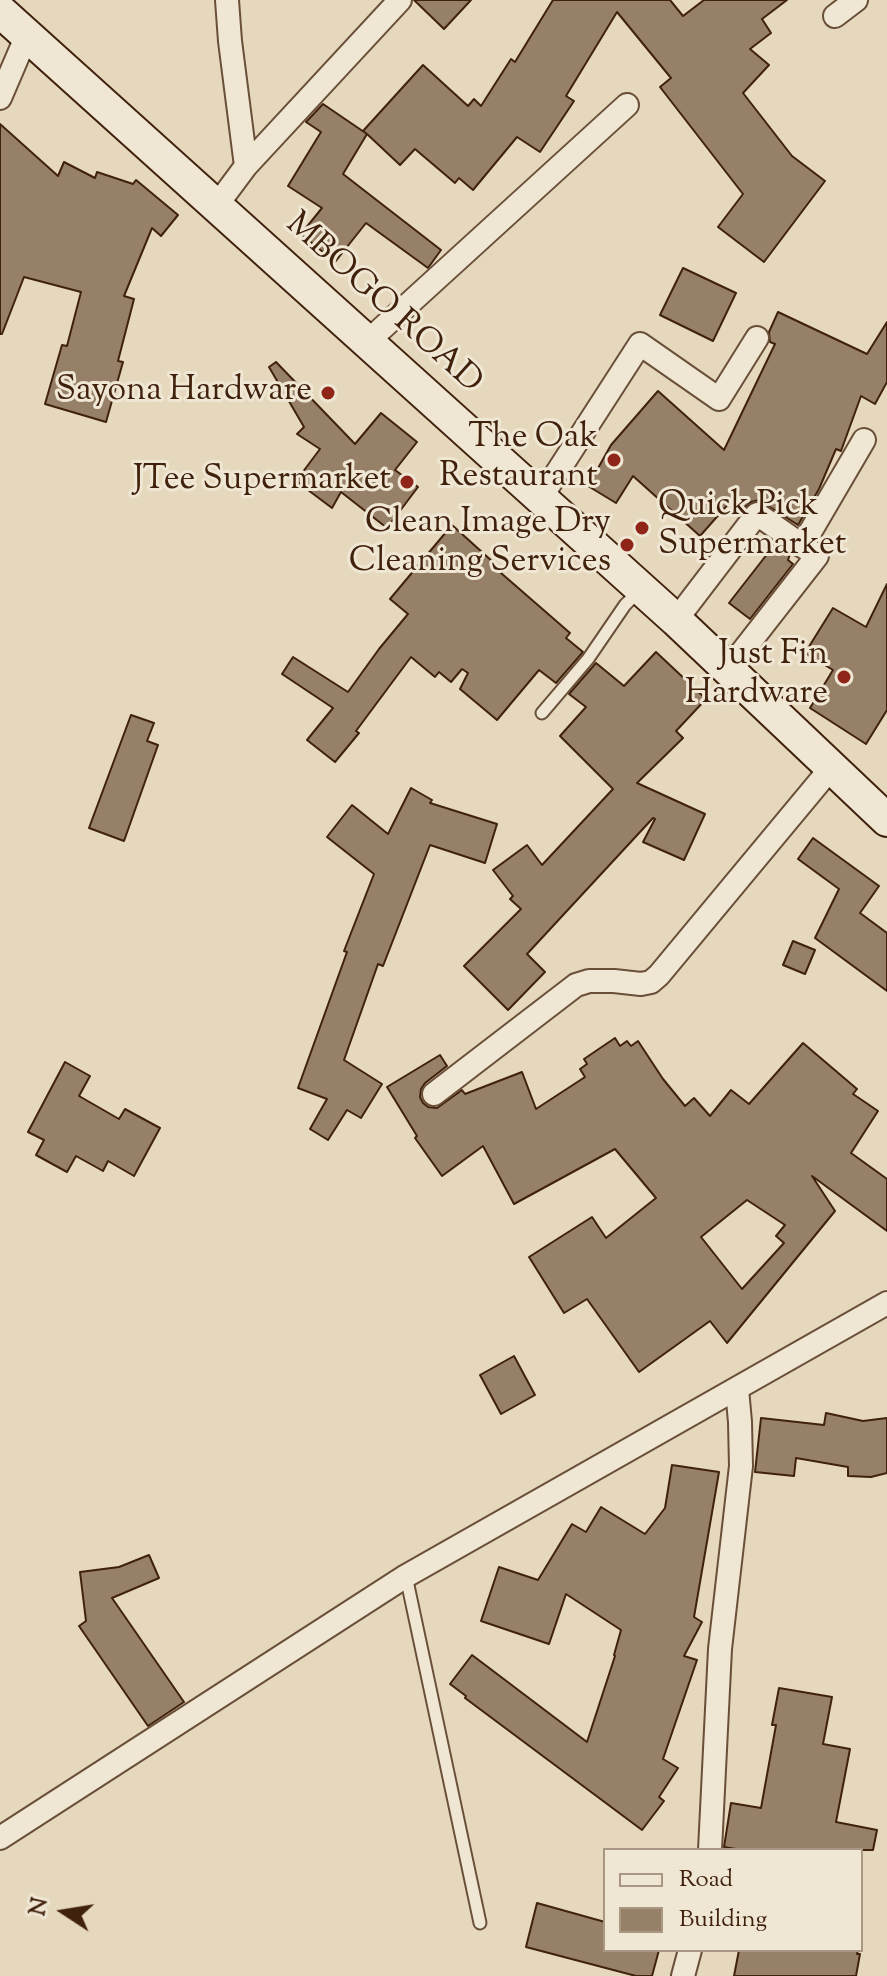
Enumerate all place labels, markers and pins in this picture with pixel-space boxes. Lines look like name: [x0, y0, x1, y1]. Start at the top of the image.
place label: Sayona Hardware: [56, 373, 312, 413]
marker: Sayona Hardware: [319, 384, 337, 402]
place label: The Oak Restaurant: [439, 420, 598, 500]
marker: The Oak Restaurant: [605, 451, 623, 469]
place label: JTee Supermarket: [133, 462, 391, 502]
marker: JTee Supermarket: [398, 473, 416, 491]
place label: Quick Pick Supermarket: [658, 488, 846, 568]
place label: Clean Image Dry Cleaning Services: [349, 505, 611, 584]
marker: Quick Pick Supermarket: [633, 519, 651, 537]
marker: Clean Image Dry Cleaning Services: [618, 536, 636, 554]
place label: Just Fin Hardware: [685, 637, 828, 716]
marker: Just Fin Hardware: [835, 668, 853, 686]

